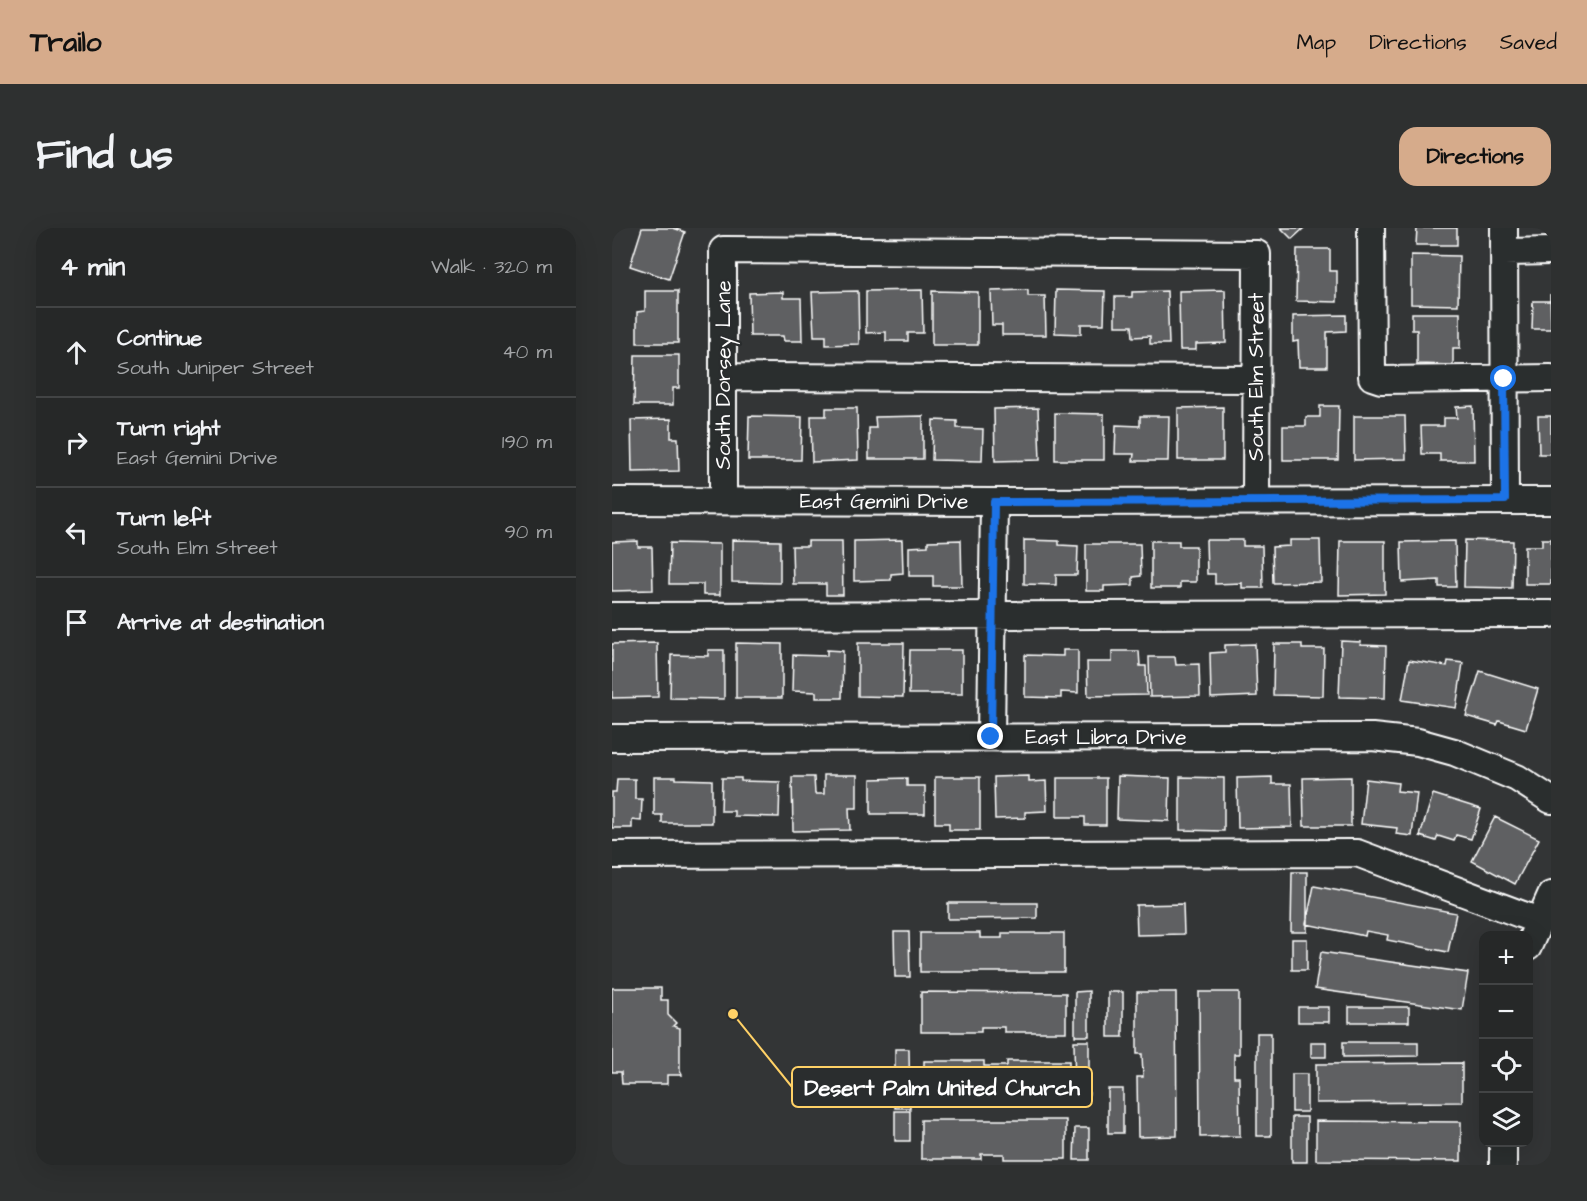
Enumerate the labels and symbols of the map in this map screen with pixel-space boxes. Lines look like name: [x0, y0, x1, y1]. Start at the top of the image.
street label: South Dorsey Lane: [709, 280, 740, 470]
street label: South Elm Street: [1242, 292, 1271, 461]
route start: [1490, 365, 1516, 391]
street label: East Gemini Drive: [800, 487, 968, 516]
route end: [977, 723, 1003, 749]
street label: East Libra Drive: [1025, 723, 1187, 752]
callout: Desert Palm United Church: [792, 1067, 1092, 1107]
text: Desert Palm United Church: [804, 1073, 1081, 1104]

